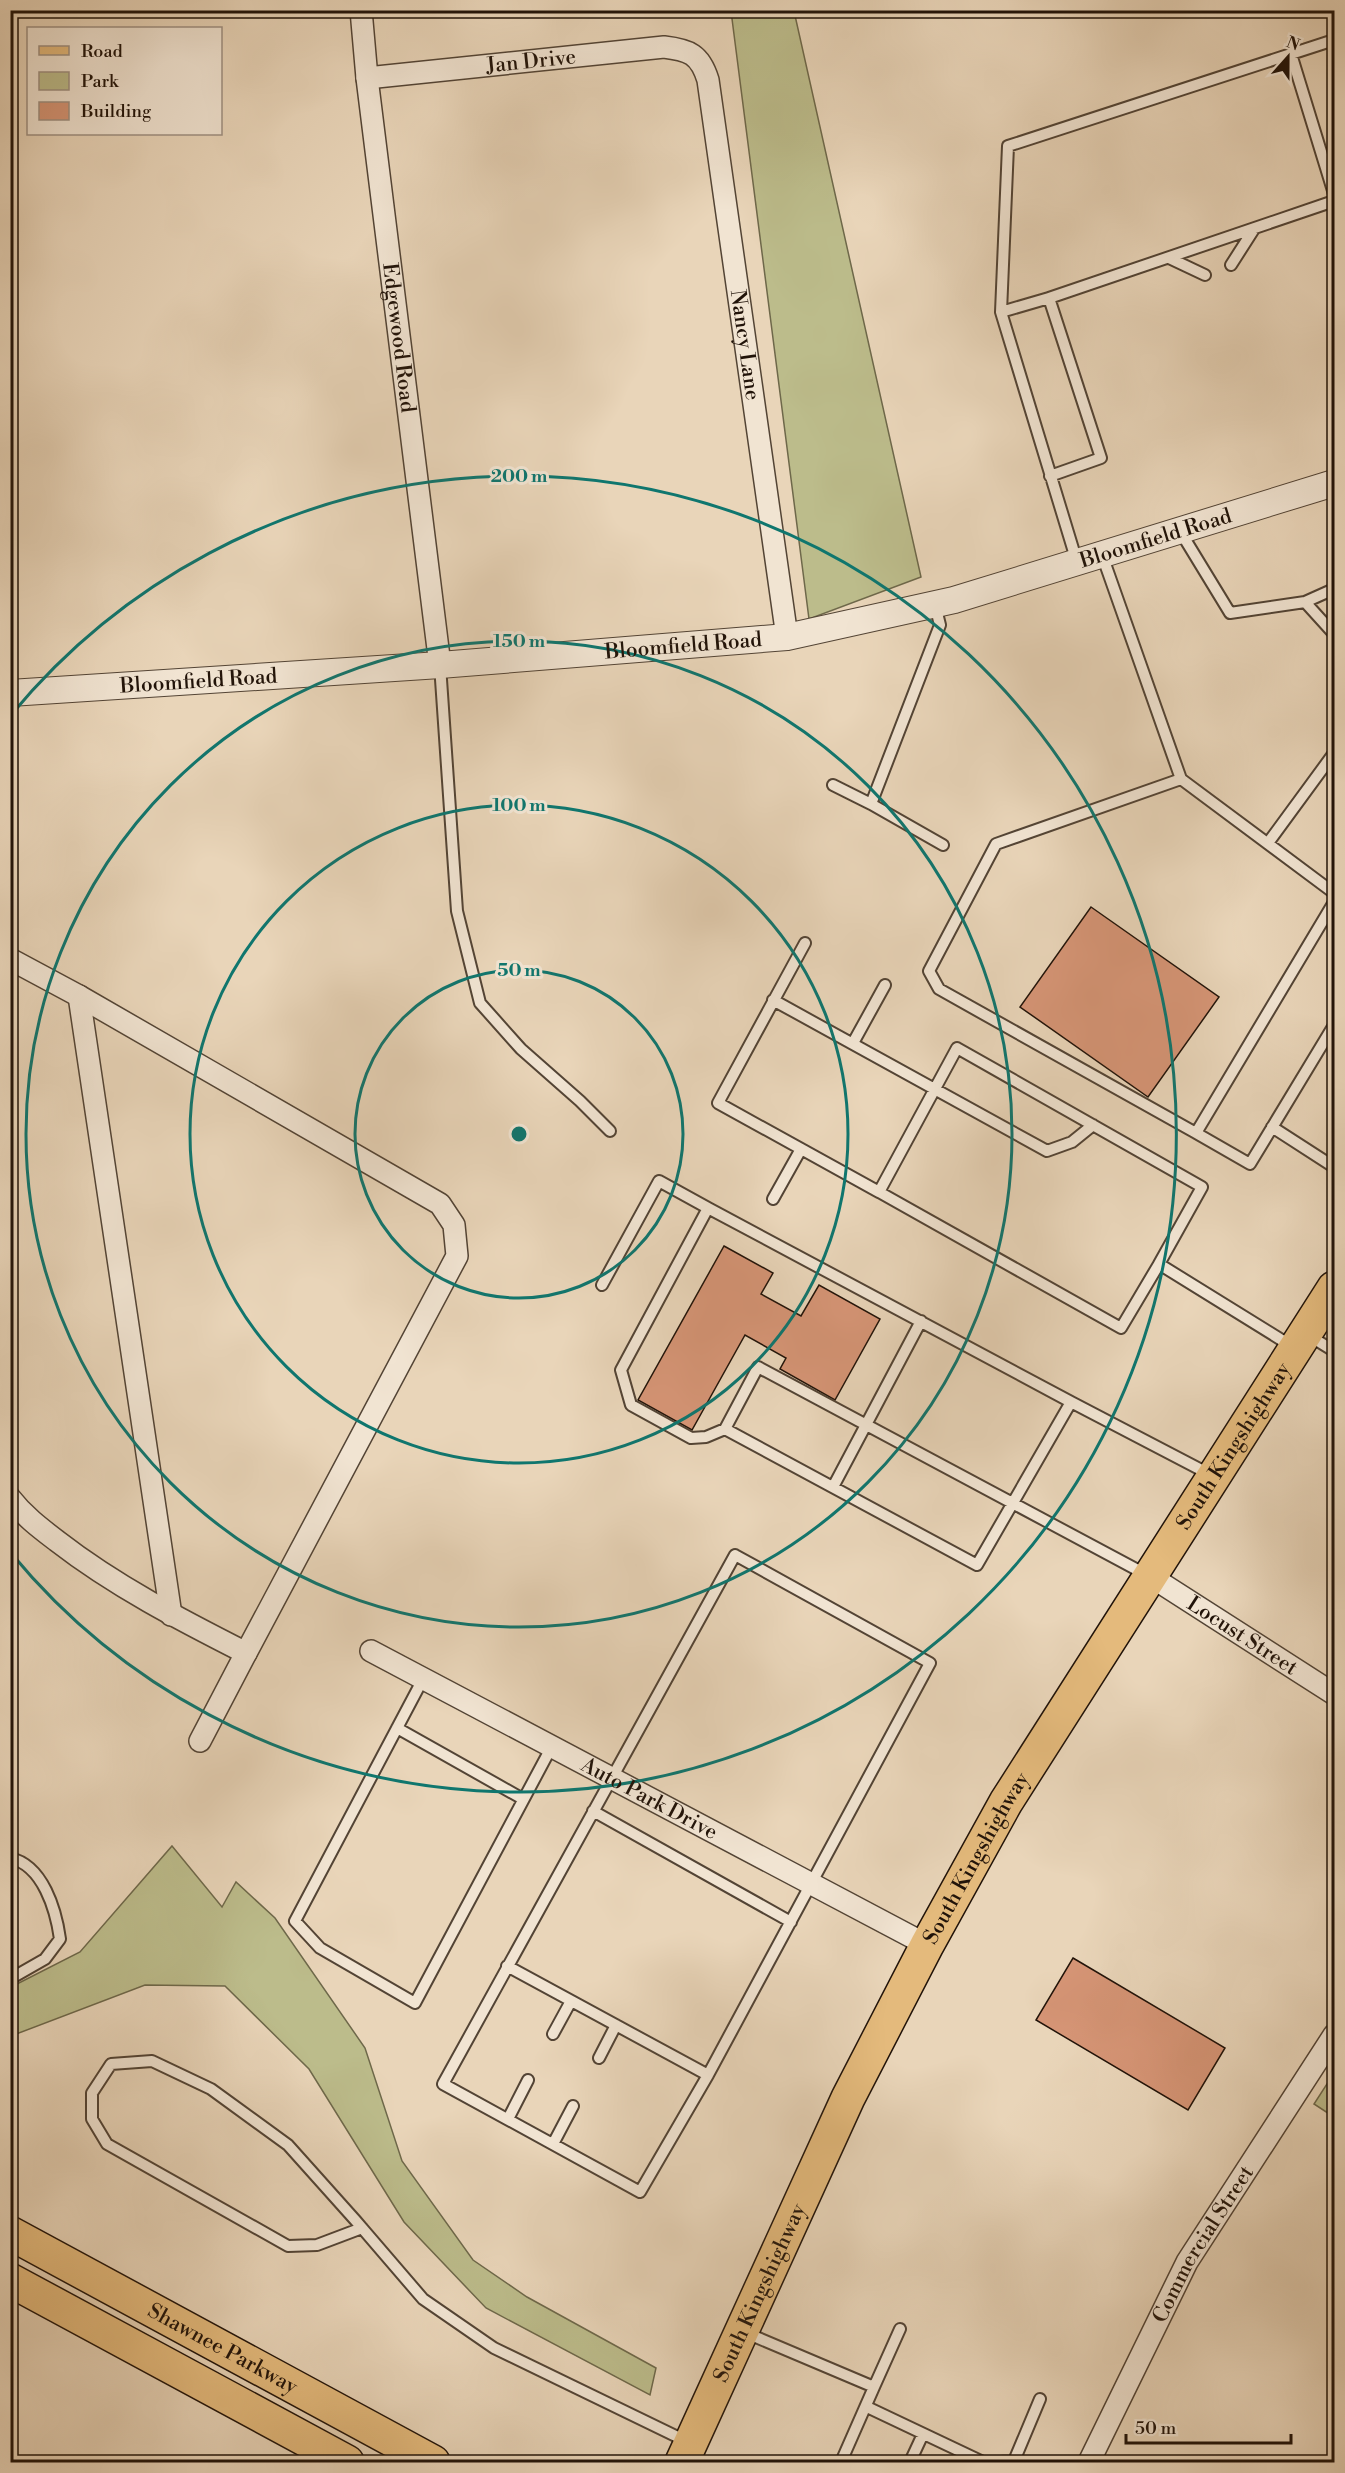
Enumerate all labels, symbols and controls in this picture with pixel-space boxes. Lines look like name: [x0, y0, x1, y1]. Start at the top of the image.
legend: [27, 27, 222, 135]
north arrow: [1258, 27, 1318, 87]
text: N: [1284, 32, 1303, 56]
text: Road: [81, 40, 124, 63]
street label: Jan Drive: [484, 44, 577, 80]
text: Park: [81, 70, 120, 93]
text: Building: [80, 100, 152, 123]
street label: Edgewood Road: [376, 262, 421, 414]
street label: Nancy Lane: [724, 288, 765, 402]
text: 200 m: [491, 465, 548, 488]
street label: Bloomfield Road: [1076, 503, 1235, 575]
street label: Bloomfield Road: [603, 627, 763, 666]
text: 150 m: [493, 630, 546, 653]
street label: Bloomfield Road: [118, 664, 278, 700]
text: 100 m: [492, 794, 546, 817]
text: 50 m: [497, 959, 541, 982]
centre of rings: [509, 1124, 529, 1144]
street label: South Kingshighway: [1171, 1357, 1297, 1535]
street label: Locust Street: [1182, 1591, 1303, 1682]
street label: Auto Park Drive: [575, 1752, 722, 1846]
street label: South Kingshighway: [918, 1767, 1036, 1949]
street label: Commercial Street: [1147, 2161, 1260, 2327]
street label: South Kingshighway: [708, 2199, 812, 2387]
street label: Shawnee Parkway: [143, 2298, 302, 2401]
scale bar: [1126, 2407, 1291, 2445]
text: 50 m: [1135, 2417, 1177, 2440]

